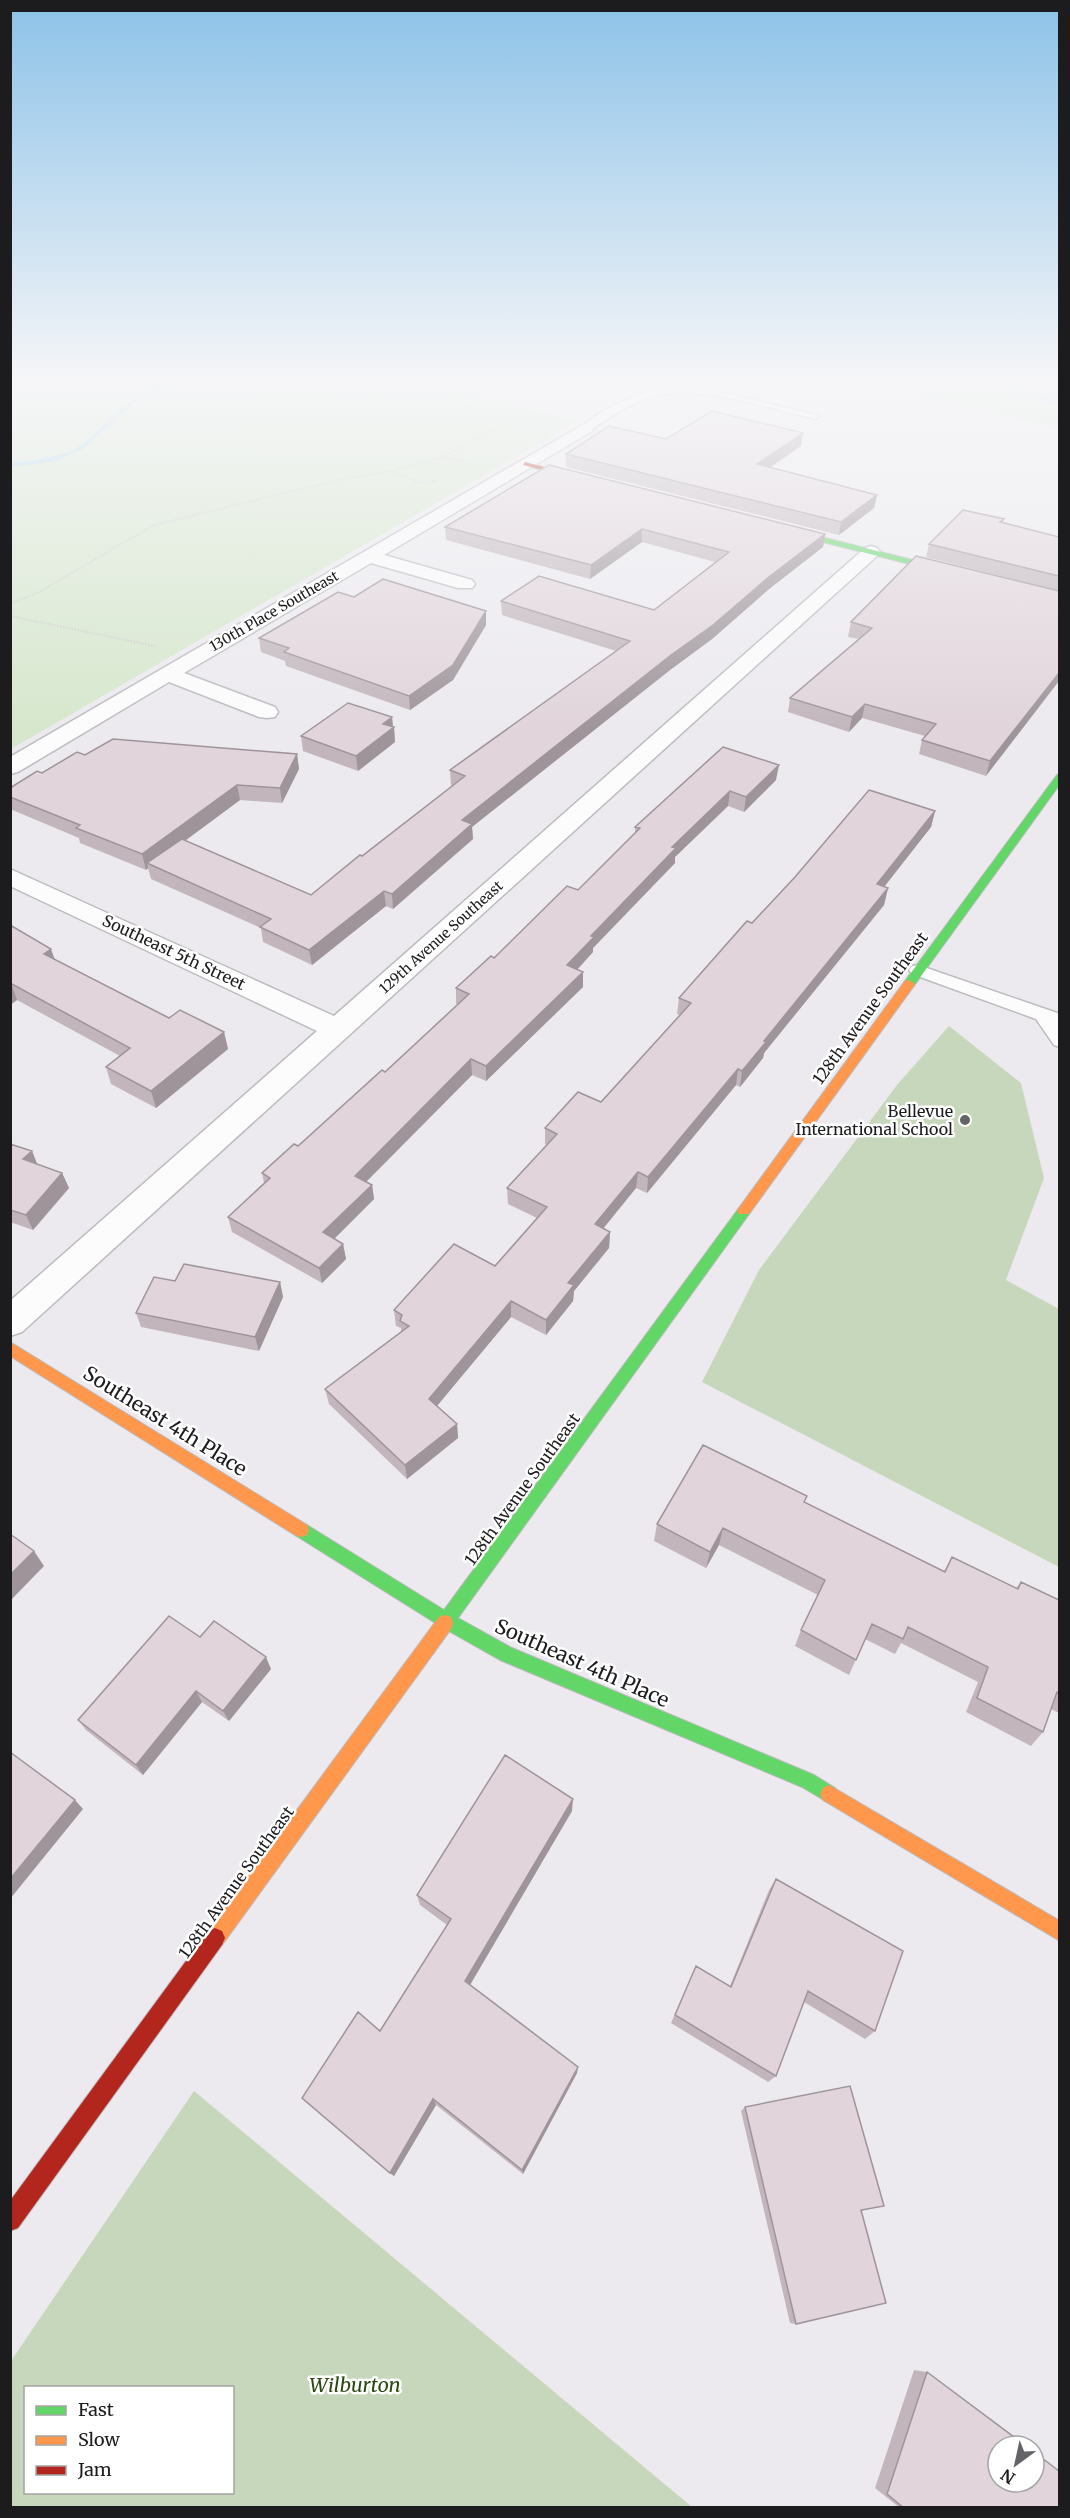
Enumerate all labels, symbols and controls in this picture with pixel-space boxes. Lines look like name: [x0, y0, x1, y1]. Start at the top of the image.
street label: 130th Place Southeast: [206, 566, 342, 655]
street label: 129th Avenue Southeast: [376, 876, 507, 997]
street label: Southeast 5th Street: [99, 910, 249, 994]
street label: 128th Avenue Southeast: [808, 928, 932, 1088]
place label: Bellevue International School: [795, 1101, 953, 1139]
marker: Bellevue International School: [958, 1113, 972, 1127]
street label: Southeast 4th Place: [79, 1360, 252, 1481]
street label: 128th Avenue Southeast: [460, 1409, 584, 1569]
street label: Southeast 4th Place: [491, 1613, 673, 1712]
street label: 128th Avenue Southeast: [174, 1802, 298, 1962]
park label: Wilburton: [309, 2372, 401, 2397]
legend: [24, 2386, 234, 2494]
text: Fast: [78, 2398, 114, 2421]
text: Slow: [78, 2428, 121, 2451]
north arrow: [986, 2434, 1046, 2494]
text: Jam: [77, 2458, 112, 2481]
text: N: [997, 2465, 1019, 2488]

